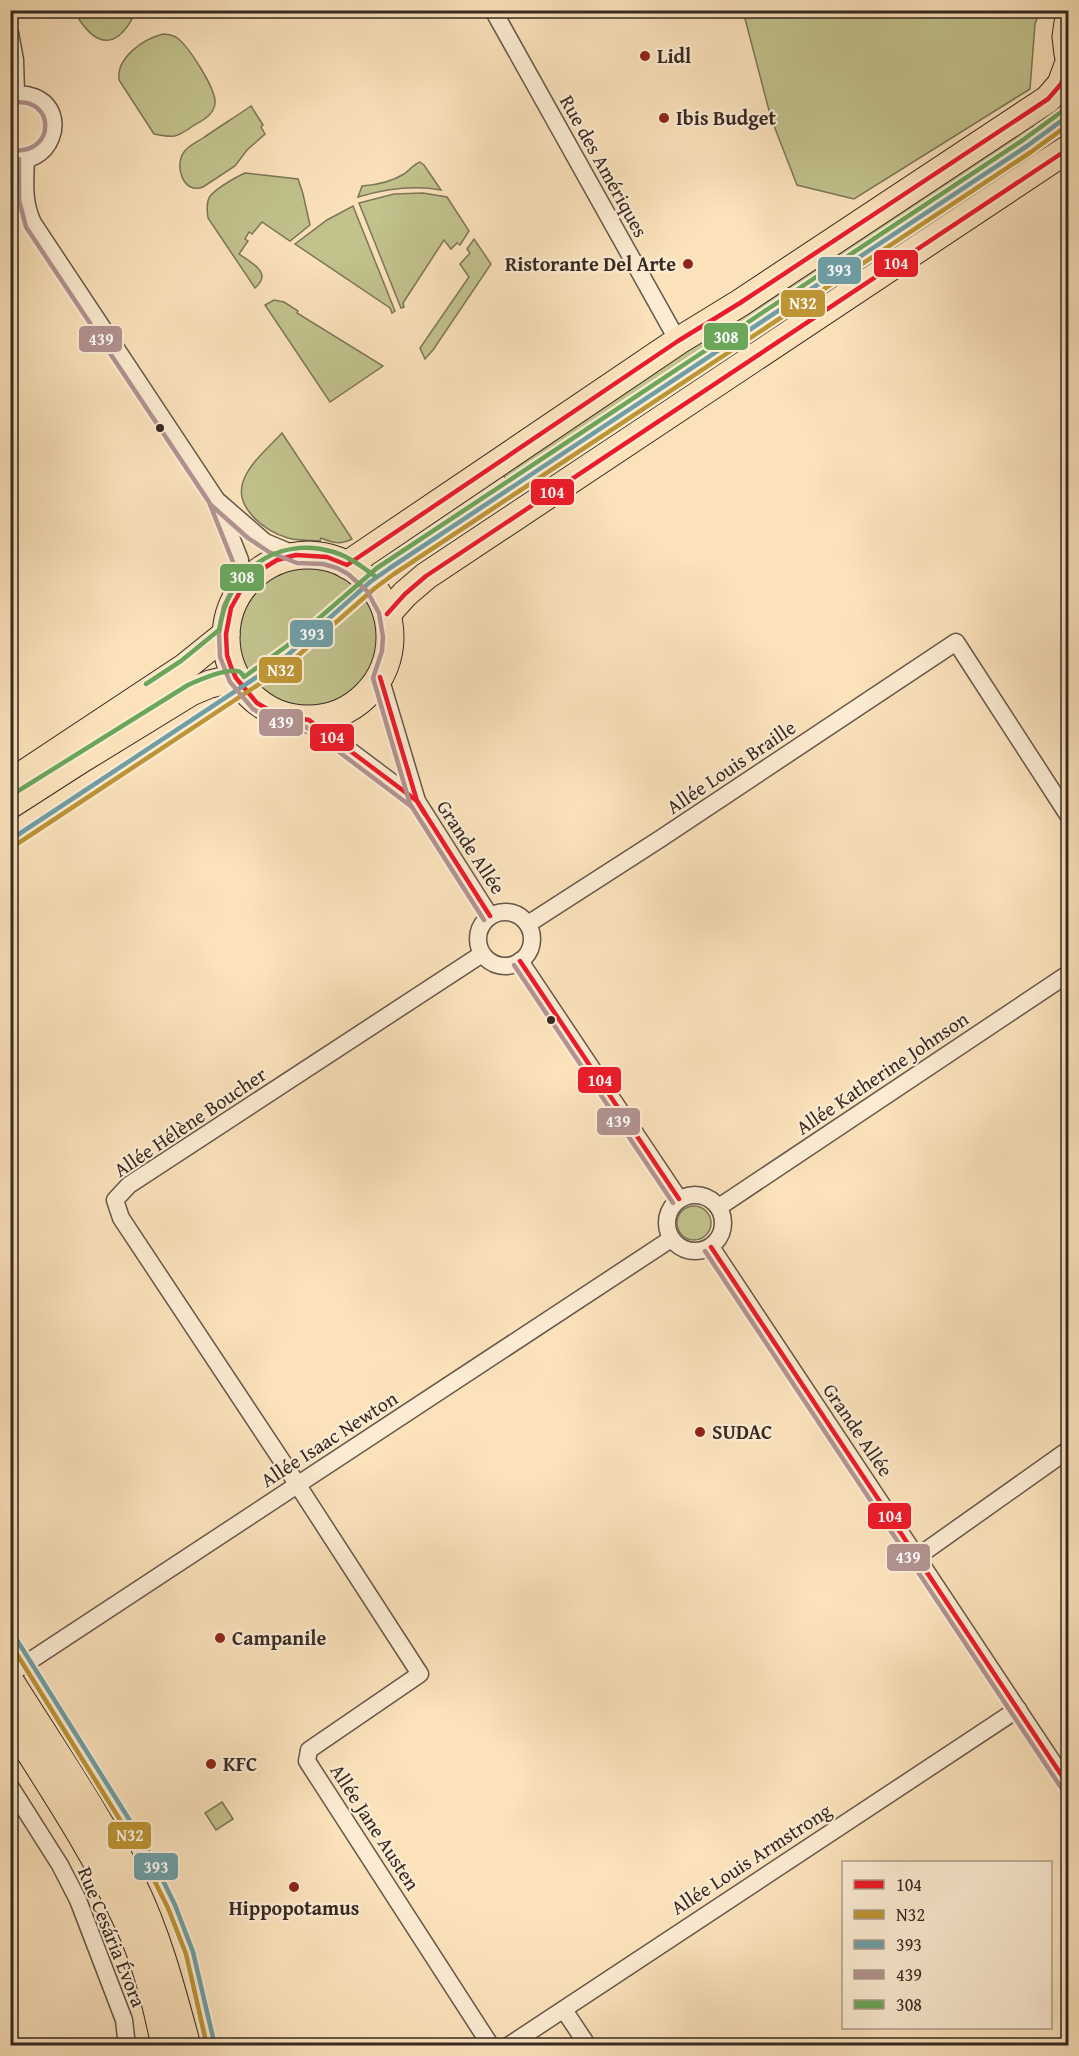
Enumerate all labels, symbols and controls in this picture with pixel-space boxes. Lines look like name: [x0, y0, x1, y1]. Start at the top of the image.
place label: Lidl: [657, 41, 691, 70]
marker: Lidl: [638, 49, 652, 63]
street label: Rue des Amériques: [553, 89, 656, 242]
place label: Ibis Budget: [676, 103, 777, 132]
marker: Ibis Budget: [657, 111, 671, 125]
place label: Ristorante Del Arte: [505, 249, 676, 278]
line badge: 104: [873, 249, 919, 278]
text: 104: [884, 251, 908, 275]
line badge: 393: [817, 256, 862, 285]
marker: Ristorante Del Arte: [681, 257, 695, 271]
text: 393: [827, 258, 851, 282]
line badge: N32: [780, 289, 826, 318]
text: N32: [789, 291, 817, 315]
line badge: 308: [703, 322, 749, 351]
line badge: 439: [78, 325, 123, 353]
text: 308: [714, 325, 738, 349]
text: 439: [89, 327, 113, 351]
unlabelled marker: [154, 422, 166, 434]
line badge: 104: [530, 478, 575, 506]
text: 104: [540, 480, 564, 504]
line badge: 308: [219, 563, 265, 592]
text: 308: [230, 565, 254, 589]
line badge: 393: [289, 619, 334, 648]
text: 393: [300, 622, 324, 646]
line badge: N32: [258, 656, 303, 684]
text: N32: [267, 658, 295, 682]
line badge: 439: [258, 708, 304, 737]
text: 439: [269, 710, 293, 734]
street label: Allée Louis Braille: [660, 713, 801, 821]
line badge: 104: [309, 723, 355, 752]
text: 104: [320, 725, 344, 749]
street label: Grande Allée: [430, 794, 513, 900]
street label: Allée Katherine Johnson: [790, 1004, 974, 1141]
unlabelled marker: [545, 1014, 557, 1026]
street label: Allée Hélène Boucher: [107, 1060, 272, 1184]
line badge: 104: [577, 1066, 622, 1094]
text: 104: [588, 1068, 612, 1092]
line badge: 439: [596, 1107, 641, 1136]
text: 439: [606, 1109, 630, 1133]
street label: Grande Allée: [816, 1377, 900, 1482]
street label: Allée Isaac Newton: [255, 1383, 403, 1494]
place label: SUDAC: [712, 1417, 772, 1446]
marker: SUDAC: [693, 1425, 707, 1439]
line badge: 104: [867, 1502, 912, 1530]
text: 104: [878, 1504, 902, 1528]
line badge: 439: [886, 1543, 931, 1572]
text: 439: [896, 1545, 920, 1569]
place label: Campanile: [232, 1623, 327, 1652]
marker: Campanile: [213, 1631, 227, 1645]
place label: KFC: [223, 1749, 257, 1778]
marker: KFC: [204, 1757, 218, 1771]
street label: Allée Jane Austen: [324, 1758, 427, 1896]
street label: Allée Louis Armstrong: [665, 1796, 837, 1921]
line badge: N32: [107, 1821, 152, 1850]
text: N32: [116, 1823, 144, 1847]
line badge: 393: [133, 1852, 179, 1881]
text: 393: [144, 1855, 168, 1879]
legend: [842, 1861, 1052, 2029]
street label: Rue Cesária Évora: [71, 1862, 154, 2012]
text: 104: [896, 1871, 922, 1898]
marker: Hippopotamus: [287, 1880, 301, 1894]
place label: Hippopotamus: [229, 1893, 359, 1922]
text: N32: [896, 1901, 925, 1928]
text: 393: [896, 1931, 922, 1958]
text: 439: [896, 1961, 922, 1988]
text: 308: [896, 1991, 922, 2018]

